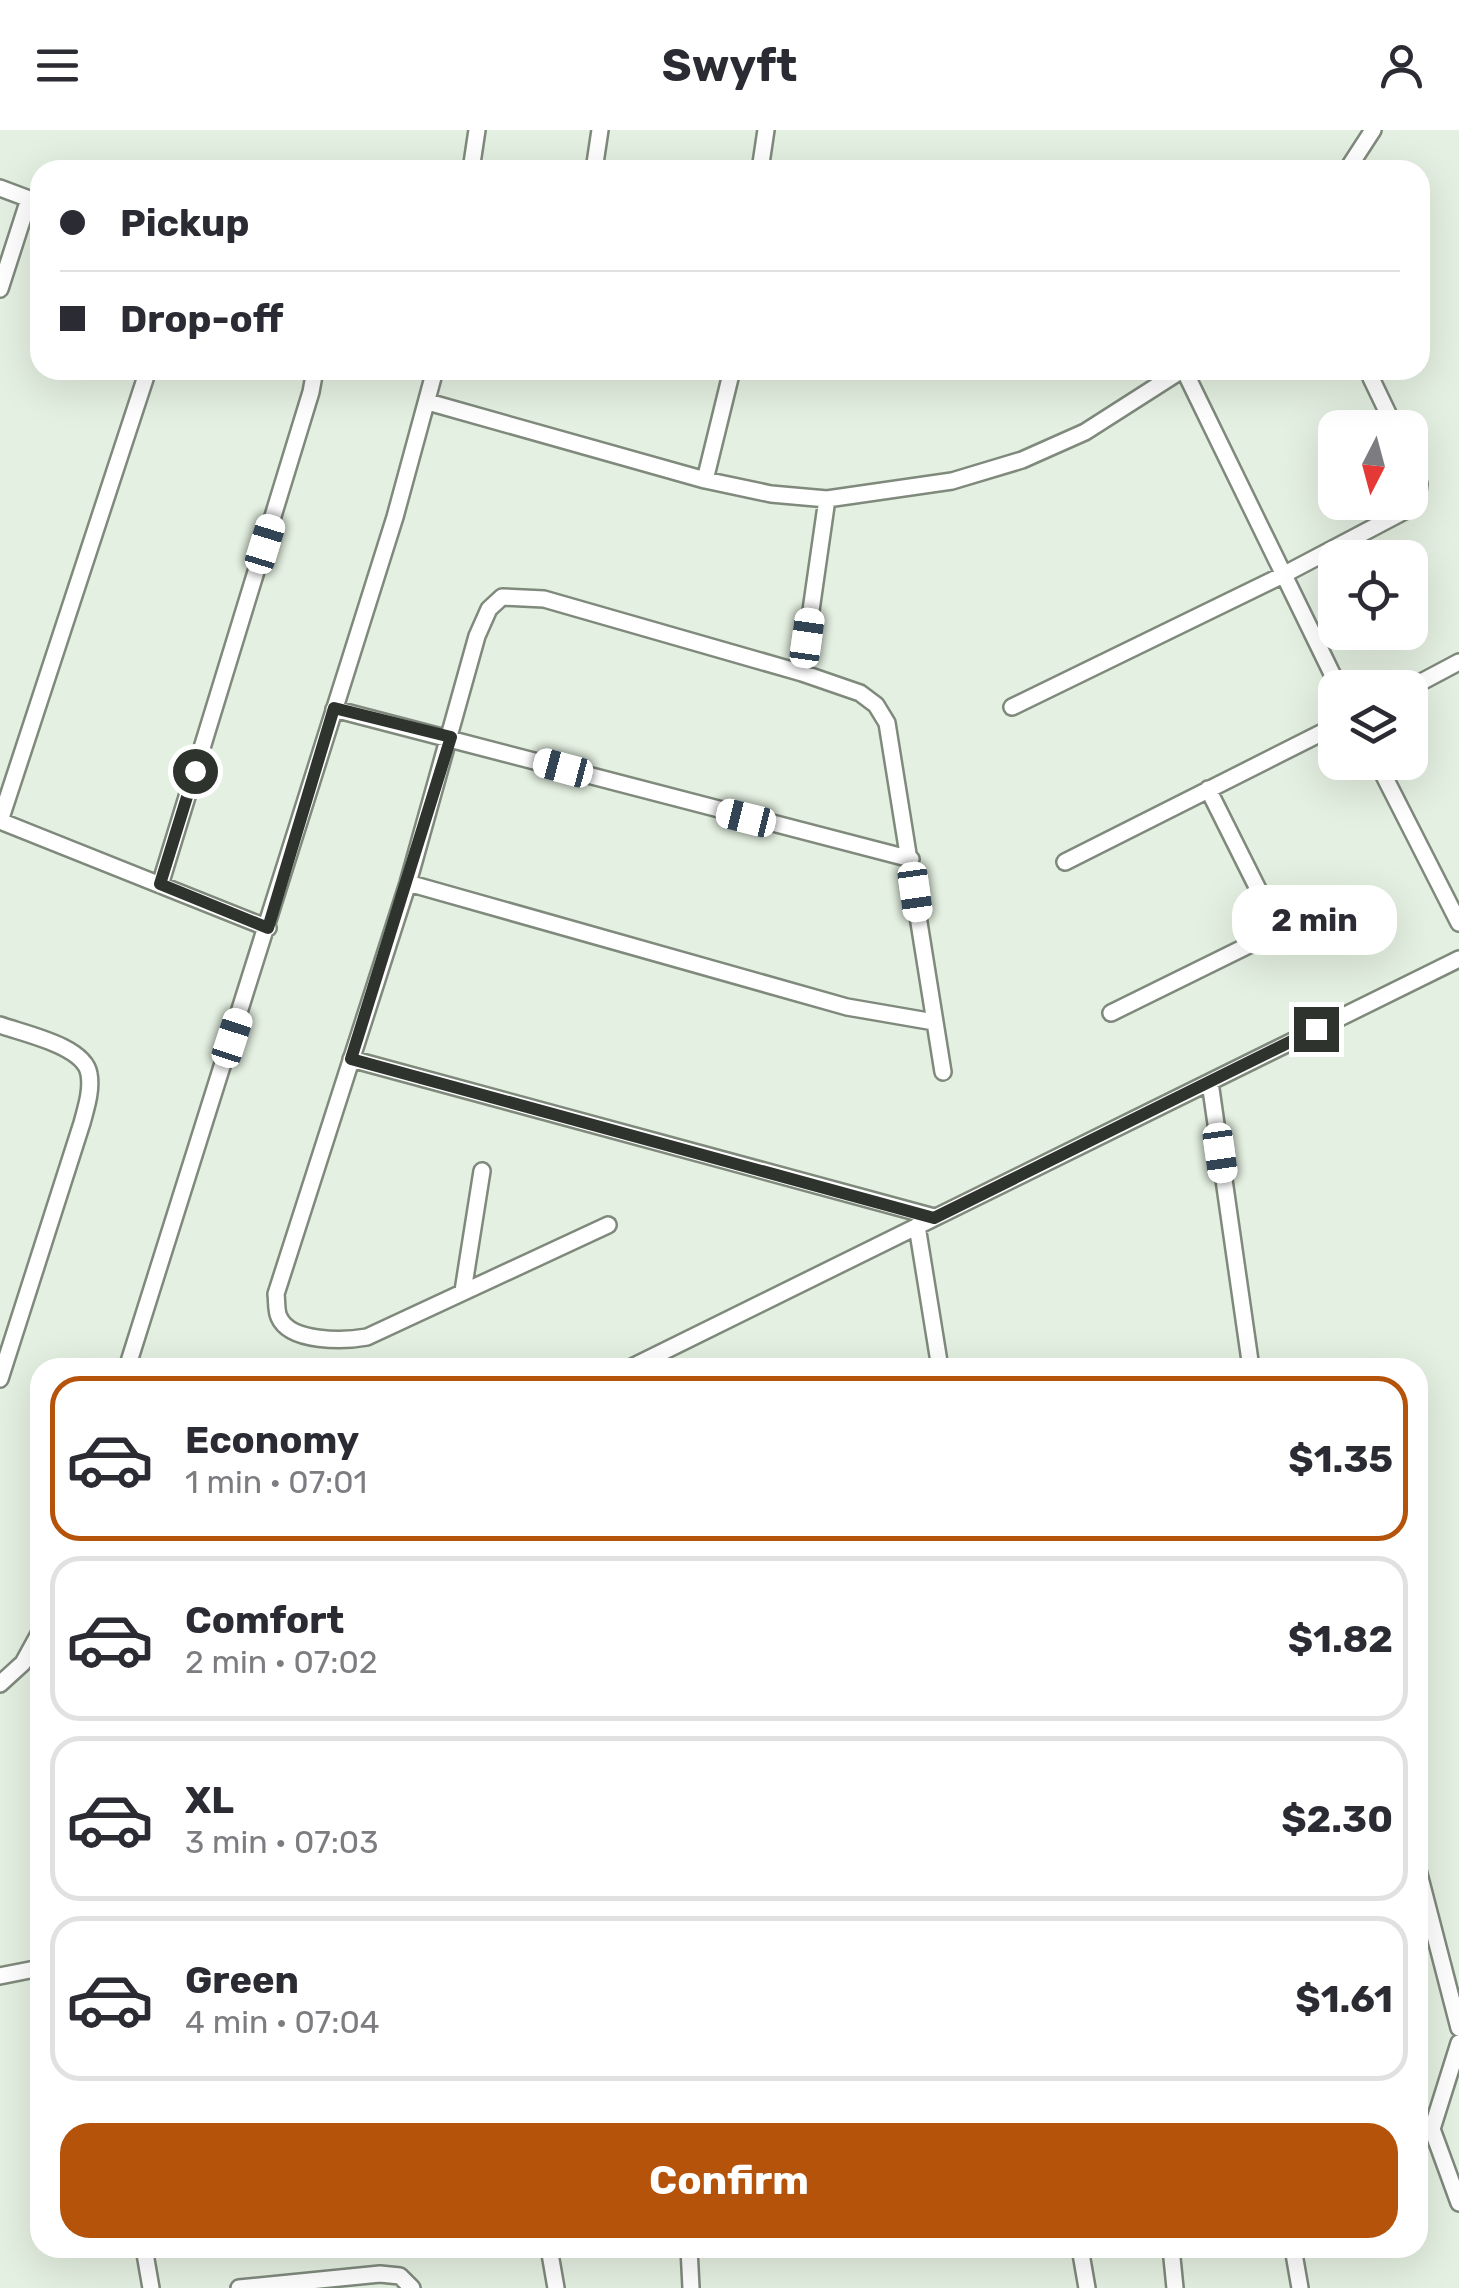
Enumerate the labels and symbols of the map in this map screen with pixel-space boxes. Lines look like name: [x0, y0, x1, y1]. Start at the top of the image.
north arrow: [1318, 410, 1428, 520]
car: [242, 511, 288, 577]
car: [788, 606, 826, 670]
car: [530, 746, 596, 790]
route start: [173, 749, 218, 794]
car: [713, 796, 779, 840]
car: [896, 860, 934, 924]
callout: 2 min: [1234, 884, 1398, 954]
car: [208, 1005, 256, 1071]
route end: [1294, 1007, 1339, 1052]
car: [1201, 1121, 1239, 1185]

